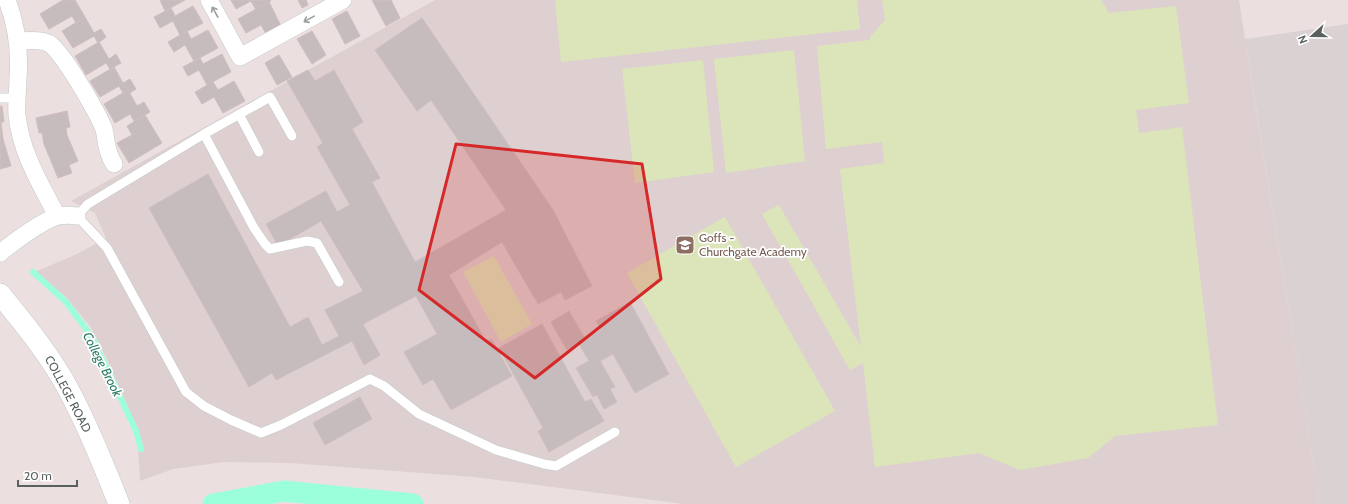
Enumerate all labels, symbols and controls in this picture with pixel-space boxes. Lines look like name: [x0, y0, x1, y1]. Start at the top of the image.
one-way arrow: [211, 6, 219, 18]
one-way arrow: [303, 16, 315, 23]
north arrow: [1292, 16, 1332, 56]
text: N: [1295, 33, 1311, 46]
place label: Goffs - Churchgate Academy: [699, 230, 807, 259]
school or university icon: Goffs - Churchgate Academy: [674, 234, 696, 256]
water label: College Brook: [80, 329, 126, 399]
street label: COLLEGE ROAD: [42, 353, 95, 435]
scale bar: [18, 462, 77, 488]
text: 20 m: [24, 468, 52, 483]

